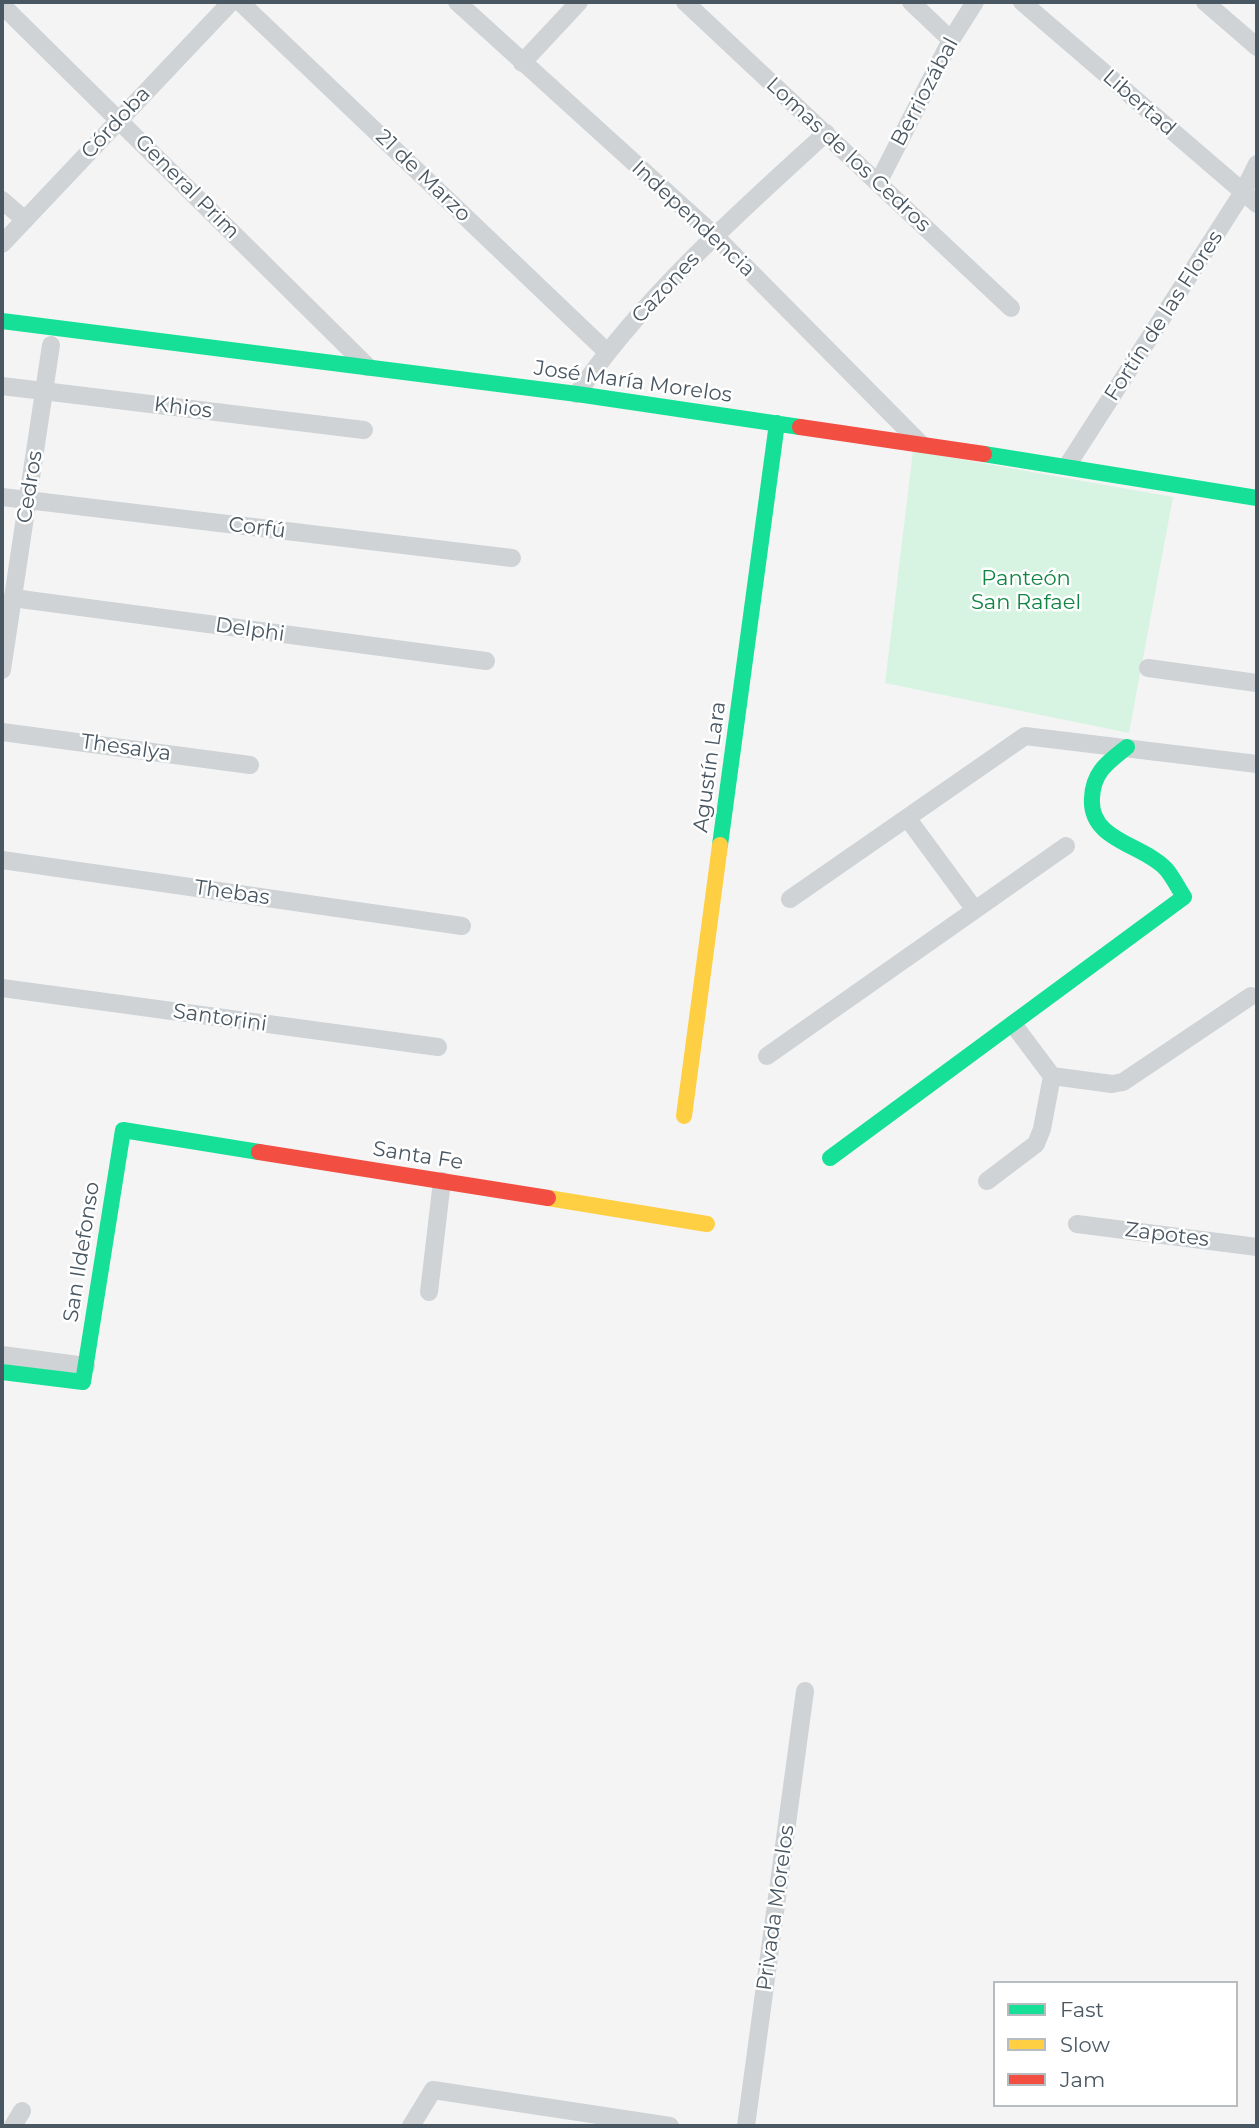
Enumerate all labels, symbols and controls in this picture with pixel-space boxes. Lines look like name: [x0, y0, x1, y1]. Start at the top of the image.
street label: Berriozábal: [886, 34, 964, 150]
street label: Libertad: [1097, 64, 1181, 142]
street label: Lomas de los Cedros: [761, 72, 935, 238]
street label: Córdoba: [76, 82, 156, 164]
street label: 21 de Marzo: [370, 125, 476, 227]
street label: General Prim: [129, 129, 245, 245]
street label: Independencia: [626, 155, 760, 283]
street label: Fortín de las Flores: [1099, 226, 1229, 406]
street label: Cazones: [627, 247, 705, 329]
street label: José María Morelos: [532, 356, 734, 408]
street label: Khios: [153, 392, 213, 424]
street label: Cedros: [12, 449, 48, 525]
street label: Corfú: [227, 512, 287, 544]
park label: Panteón San Rafael: [971, 566, 1081, 616]
street label: Delphi: [214, 613, 286, 647]
street label: Agustín Lara: [688, 700, 732, 834]
street label: Thesalya: [79, 729, 173, 767]
street label: Thebas: [193, 875, 271, 911]
street label: Santorini: [171, 999, 269, 1037]
street label: Santa Fe: [371, 1136, 465, 1176]
street label: San Ildefonso: [58, 1180, 106, 1324]
street label: Zapotes: [1124, 1217, 1210, 1253]
street label: Privada Morelos: [752, 1823, 800, 1993]
legend: [993, 1981, 1238, 2107]
text: Fast: [1060, 1997, 1104, 2022]
text: Slow: [1060, 2032, 1110, 2057]
text: Jam: [1060, 2067, 1105, 2092]

